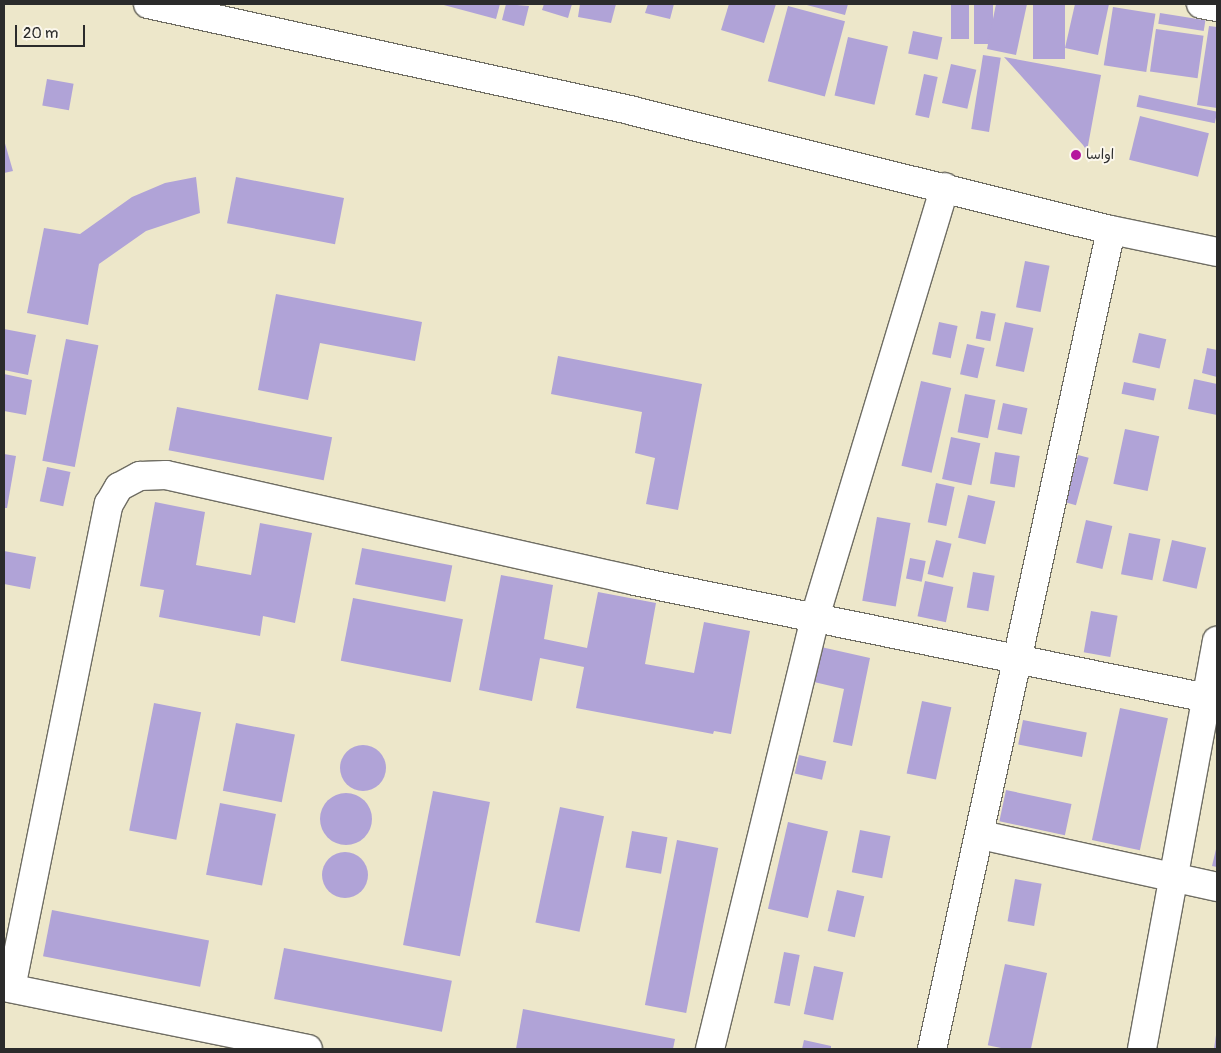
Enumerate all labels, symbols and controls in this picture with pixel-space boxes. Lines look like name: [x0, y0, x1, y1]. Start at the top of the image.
scale bar: [18, 15, 88, 47]
text: 20 m: [23, 24, 58, 43]
place label: اواسا: [1086, 147, 1114, 163]
marker: اواسا: [1070, 149, 1082, 161]

